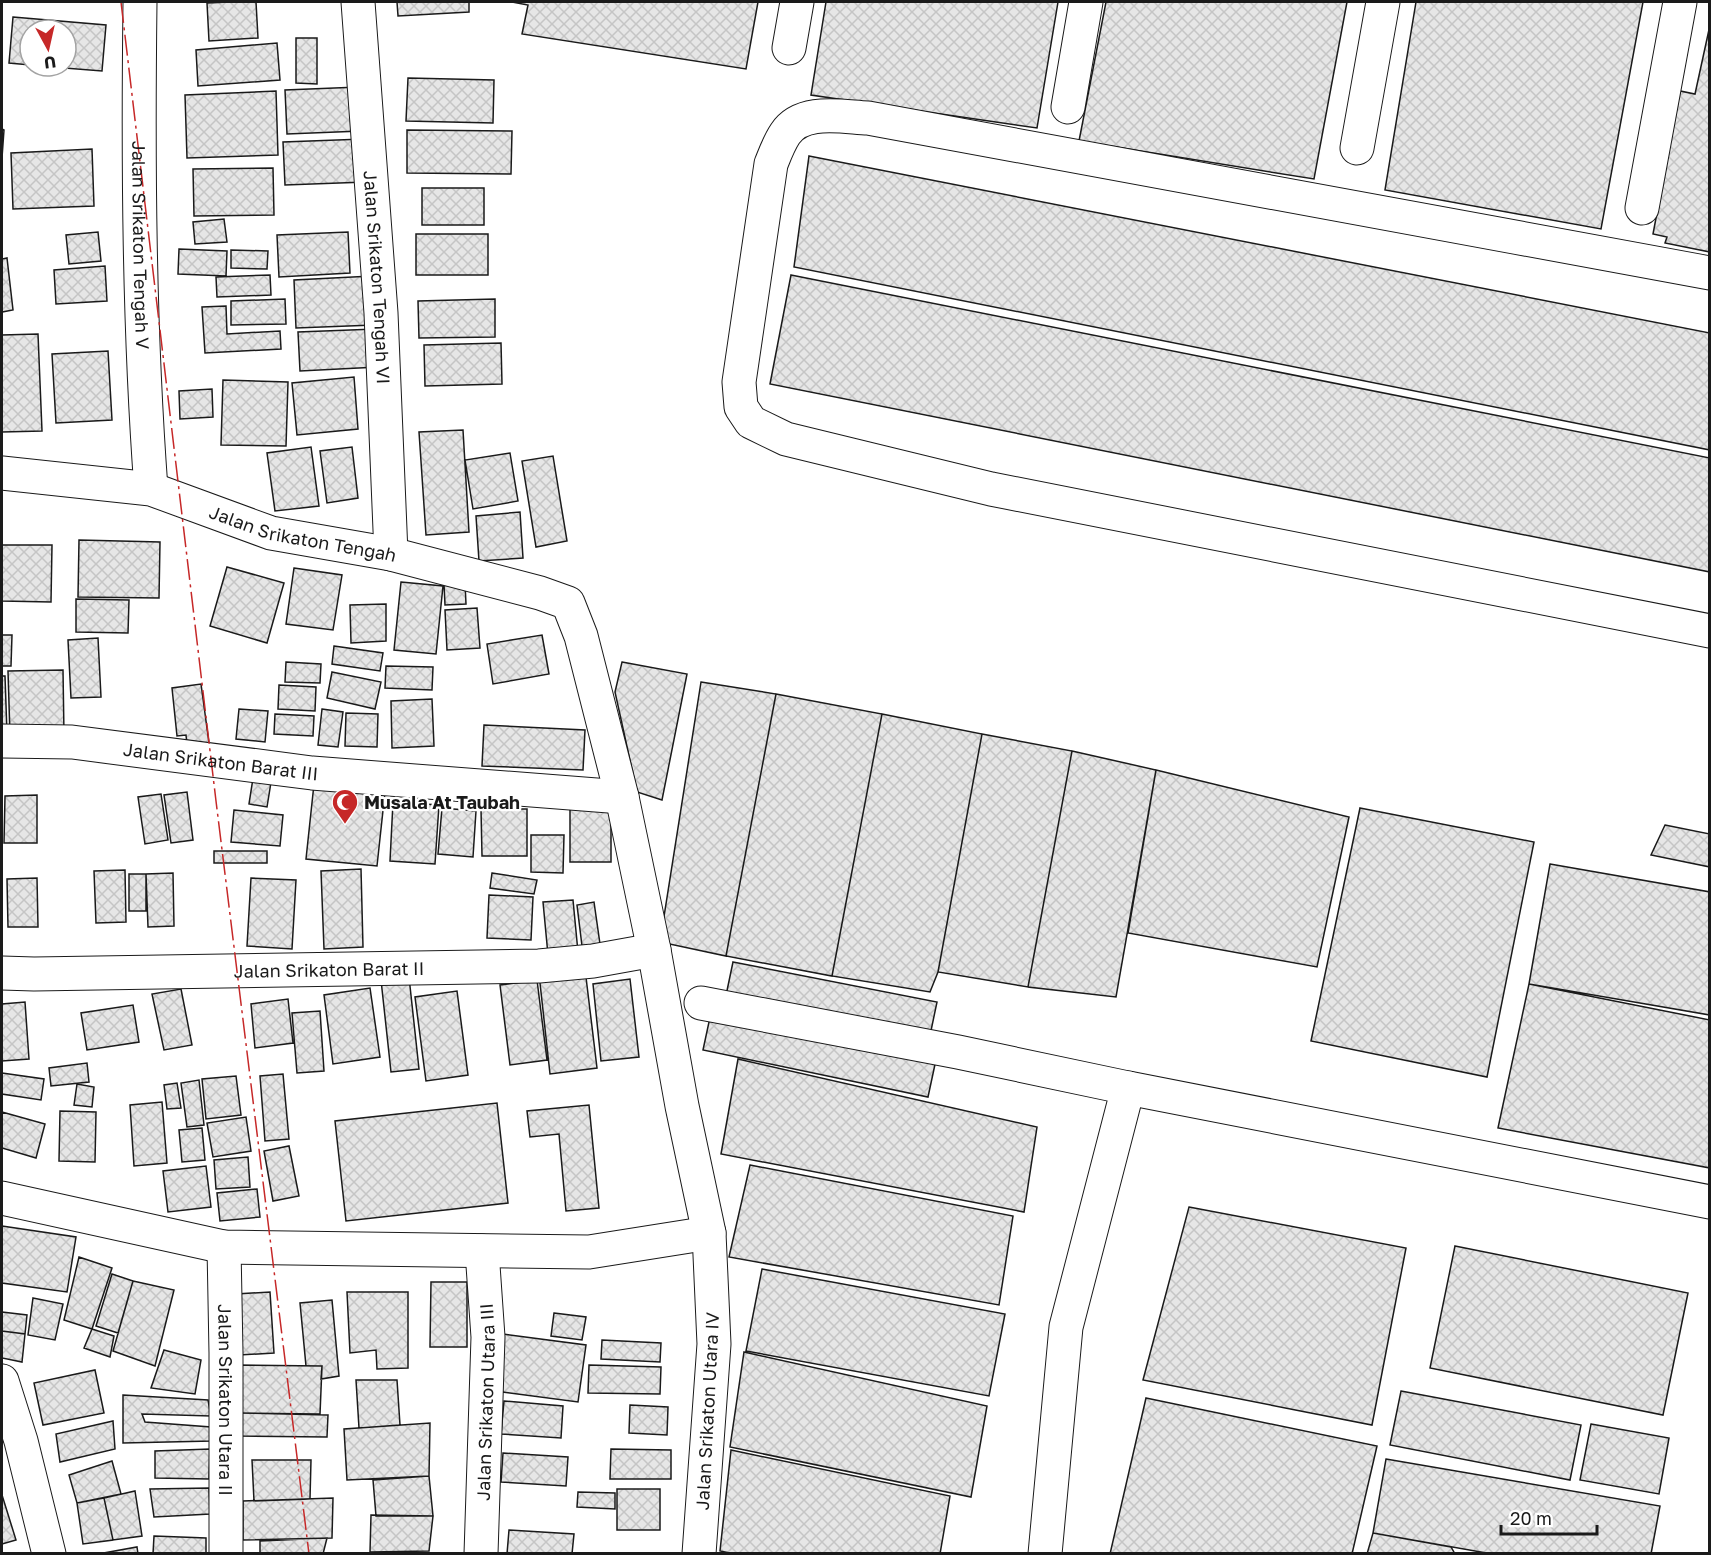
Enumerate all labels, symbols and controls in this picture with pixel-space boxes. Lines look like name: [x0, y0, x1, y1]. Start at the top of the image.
north arrow: [18, 18, 78, 78]
text: U: [43, 52, 57, 74]
street label: Jalan Srikaton Tengah V: [128, 141, 154, 350]
street label: Jalan Srikaton Tengah VI: [359, 170, 395, 385]
street label: Jalan Srikaton Tengah: [206, 500, 399, 566]
street label: Jalan Srikaton Barat III: [122, 738, 319, 784]
mosque icon: Musala At Taubah: [330, 787, 360, 825]
place label: Musala At Taubah: [364, 791, 520, 813]
street label: Jalan Srikaton Barat II: [233, 957, 424, 982]
street label: Jalan Srikaton Utara III: [472, 1303, 499, 1501]
street label: Jalan Srikaton Utara II: [214, 1304, 237, 1496]
street label: Jalan Srikaton Utara IV: [691, 1311, 723, 1511]
scale bar: [1501, 1498, 1597, 1536]
text: 20 m: [1510, 1507, 1552, 1529]

